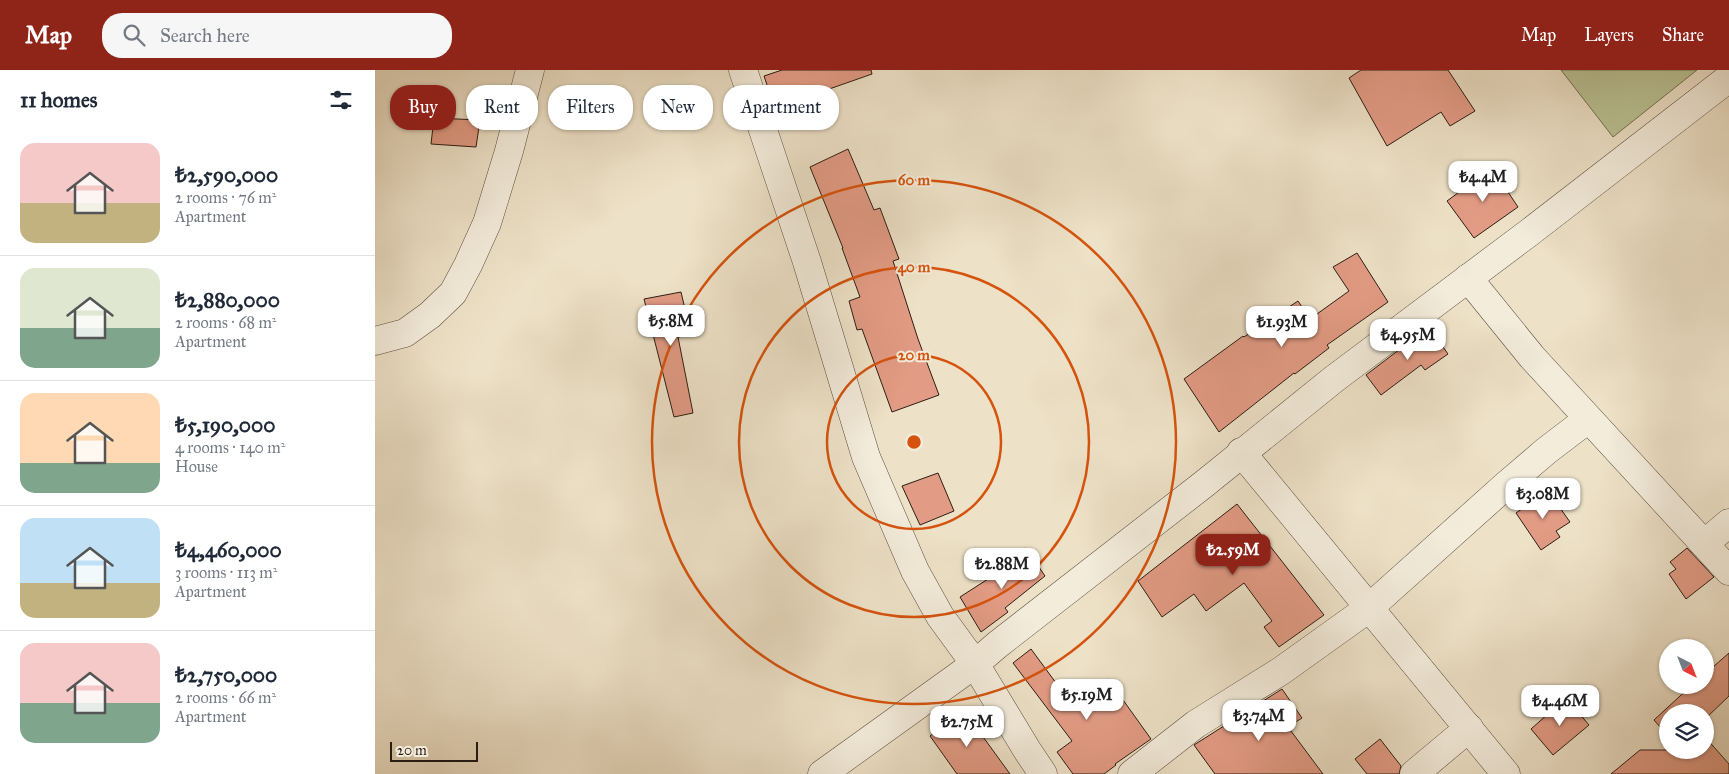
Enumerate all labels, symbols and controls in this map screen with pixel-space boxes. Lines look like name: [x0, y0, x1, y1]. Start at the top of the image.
search box: [102, 13, 452, 58]
text: Map: [25, 20, 72, 50]
icon: search: [120, 21, 148, 49]
text: Search here: [160, 24, 250, 47]
text: Map: [1521, 24, 1556, 46]
text: Layers: [1584, 24, 1634, 46]
text: Share: [1662, 24, 1704, 46]
chip: Buy: [390, 85, 456, 130]
chip: Rent: [466, 85, 538, 130]
chip: Filters: [548, 85, 633, 130]
chip: New: [643, 85, 713, 130]
chip: Apartment: [723, 85, 839, 130]
icon: filters: [327, 86, 355, 114]
text: 11 homes: [20, 87, 97, 113]
pin: ₺4.4M: [1448, 160, 1518, 203]
text: ₺2,590,000: [175, 162, 278, 188]
icon: home: [60, 163, 120, 223]
text: ₺4.4M: [1459, 167, 1507, 186]
text: 60 m: [898, 171, 931, 189]
text: 2 rooms · 76 m²: [175, 188, 276, 207]
text: Apartment: [175, 207, 247, 226]
text: 40 m: [898, 258, 931, 277]
text: ₺2,880,000: [175, 287, 280, 313]
icon: home: [60, 288, 120, 348]
pin: ₺5.8M: [636, 304, 706, 347]
pin: ₺1.93M: [1241, 306, 1323, 348]
text: ₺5.8M: [649, 311, 693, 330]
text: ₺1.93M: [1257, 312, 1307, 331]
text: 2 rooms · 68 m²: [175, 313, 276, 332]
pin: ₺4.95M: [1367, 318, 1449, 361]
text: ₺4.95M: [1381, 325, 1435, 344]
text: Apartment: [175, 332, 247, 351]
text: 20 m: [898, 346, 930, 364]
text: ₺5,190,000: [175, 412, 275, 438]
icon: home: [60, 413, 120, 473]
centre of rings: [905, 433, 923, 451]
text: 4 rooms · 140 m²: [175, 438, 285, 457]
text: House: [175, 457, 218, 476]
pin: ₺3.08M: [1502, 478, 1584, 520]
text: ₺3.08M: [1516, 484, 1570, 503]
pin: ₺2.59M: [1192, 534, 1274, 576]
text: ₺4,460,000: [175, 537, 282, 563]
icon: home: [60, 538, 120, 598]
text: ₺2.59M: [1207, 540, 1260, 559]
pin: ₺2.88M: [961, 548, 1043, 590]
text: ₺2.88M: [975, 554, 1029, 573]
text: 3 rooms · 113 m²: [175, 563, 277, 582]
text: Apartment: [175, 582, 247, 601]
north arrow: [1659, 639, 1714, 694]
map controls: [1659, 639, 1714, 759]
text: ₺2,750,000: [175, 662, 277, 688]
icon: home: [60, 663, 120, 723]
pin: ₺5.19M: [1046, 678, 1128, 721]
pin: ₺4.46M: [1519, 684, 1601, 727]
text: ₺5.19M: [1062, 685, 1112, 704]
text: 2 rooms · 66 m²: [175, 688, 276, 707]
text: ₺4.46M: [1532, 691, 1588, 710]
pin: ₺3.74M: [1218, 700, 1300, 742]
button: layers: [1659, 704, 1714, 759]
pin: ₺2.75M: [926, 706, 1008, 748]
text: ₺3.74M: [1233, 706, 1285, 725]
text: Apartment: [175, 707, 247, 726]
text: ₺2.75M: [941, 712, 993, 731]
scale bar: [390, 739, 477, 762]
text: 20 m: [397, 742, 427, 759]

